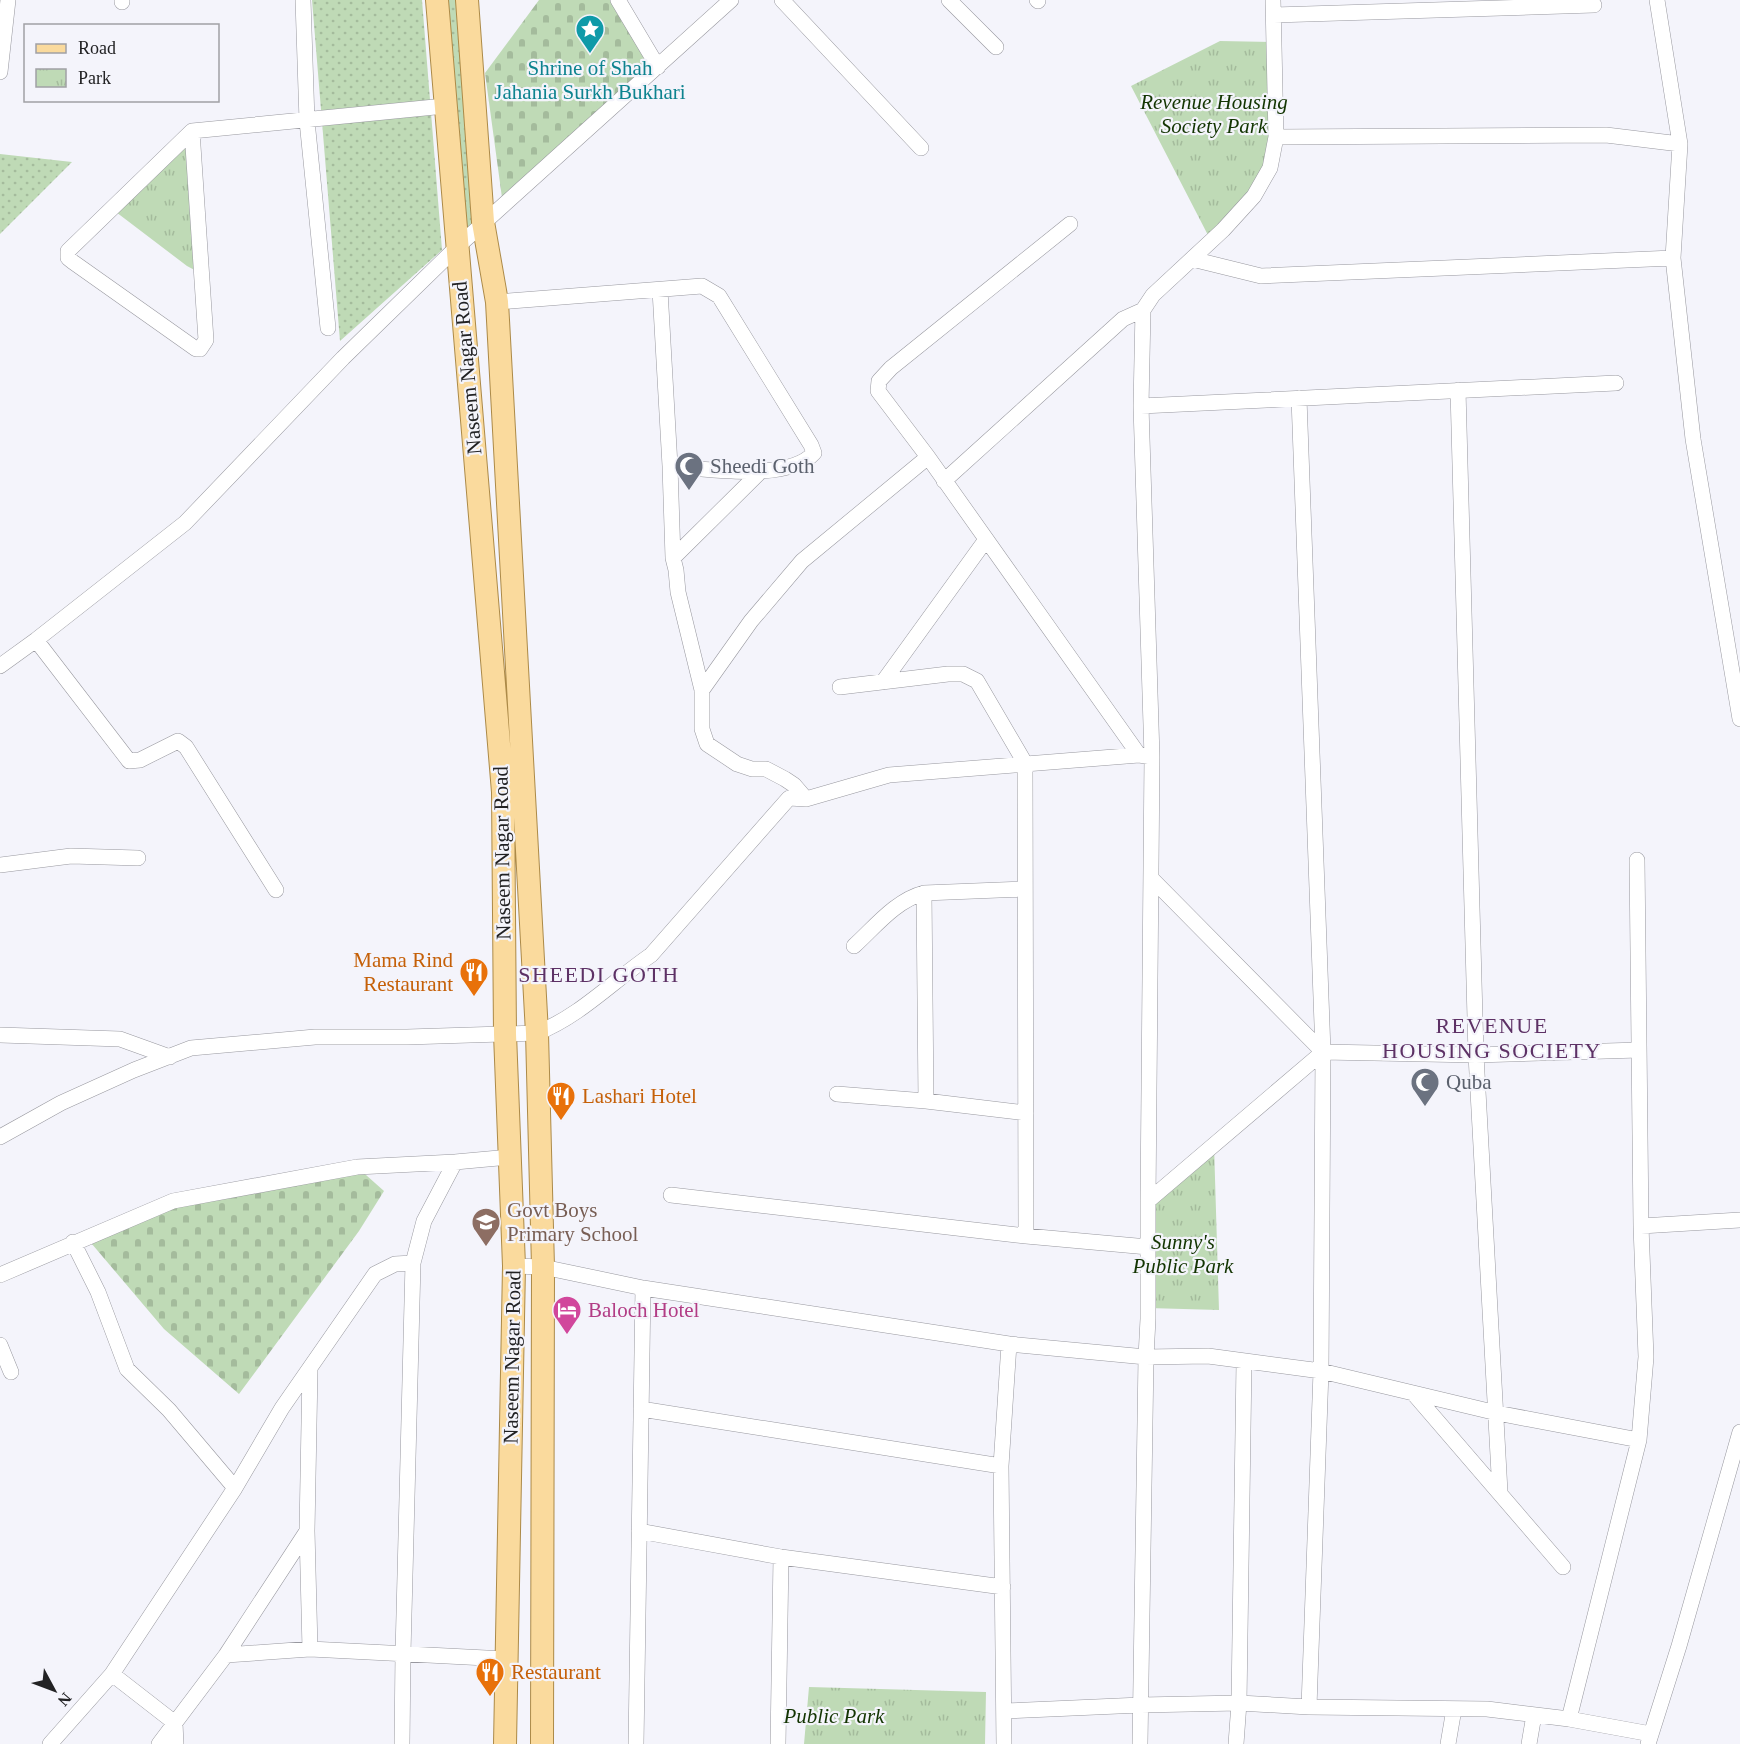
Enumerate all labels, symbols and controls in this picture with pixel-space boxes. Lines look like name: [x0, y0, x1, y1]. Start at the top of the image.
place icon: Shrine of Shah Jahania Surkh Bukhari: [574, 13, 606, 55]
legend: [24, 24, 219, 102]
text: Road: [78, 38, 116, 58]
place label: Shrine of Shah Jahania Surkh Bukhari: [494, 56, 686, 104]
text: Park: [78, 68, 111, 88]
park label: Revenue Housing Society Park: [1139, 90, 1288, 138]
street label: Naseem Nagar Road: [447, 280, 487, 456]
mosque icon: Sheedi Goth: [673, 450, 705, 492]
place label: Sheedi Goth: [710, 454, 815, 478]
street label: Naseem Nagar Road: [488, 765, 516, 940]
place label: Mama Rind Restaurant: [353, 948, 453, 996]
restaurant icon: Mama Rind Restaurant: [458, 956, 490, 998]
district label: SHEEDI GOTH: [518, 962, 680, 987]
district label: REVENUE HOUSING SOCIETY: [1382, 1013, 1602, 1063]
mosque icon: Quba: [1409, 1066, 1441, 1108]
place label: Quba: [1446, 1070, 1492, 1094]
restaurant icon: Lashari Hotel: [545, 1080, 577, 1122]
place label: Lashari Hotel: [582, 1084, 697, 1108]
place label: Govt Boys Primary School: [507, 1198, 638, 1246]
school or university icon: Govt Boys Primary School: [470, 1206, 502, 1248]
park label: Sunny's Public Park: [1132, 1230, 1234, 1278]
street label: Naseem Nagar Road: [498, 1269, 526, 1444]
hotel icon: Baloch Hotel: [551, 1294, 583, 1336]
place label: Baloch Hotel: [588, 1298, 700, 1322]
restaurant icon: Restaurant: [474, 1656, 506, 1698]
north arrow: [24, 1660, 84, 1720]
place label: Restaurant: [511, 1660, 601, 1684]
text: N: [54, 1690, 75, 1710]
park label: Public Park: [783, 1704, 885, 1728]

